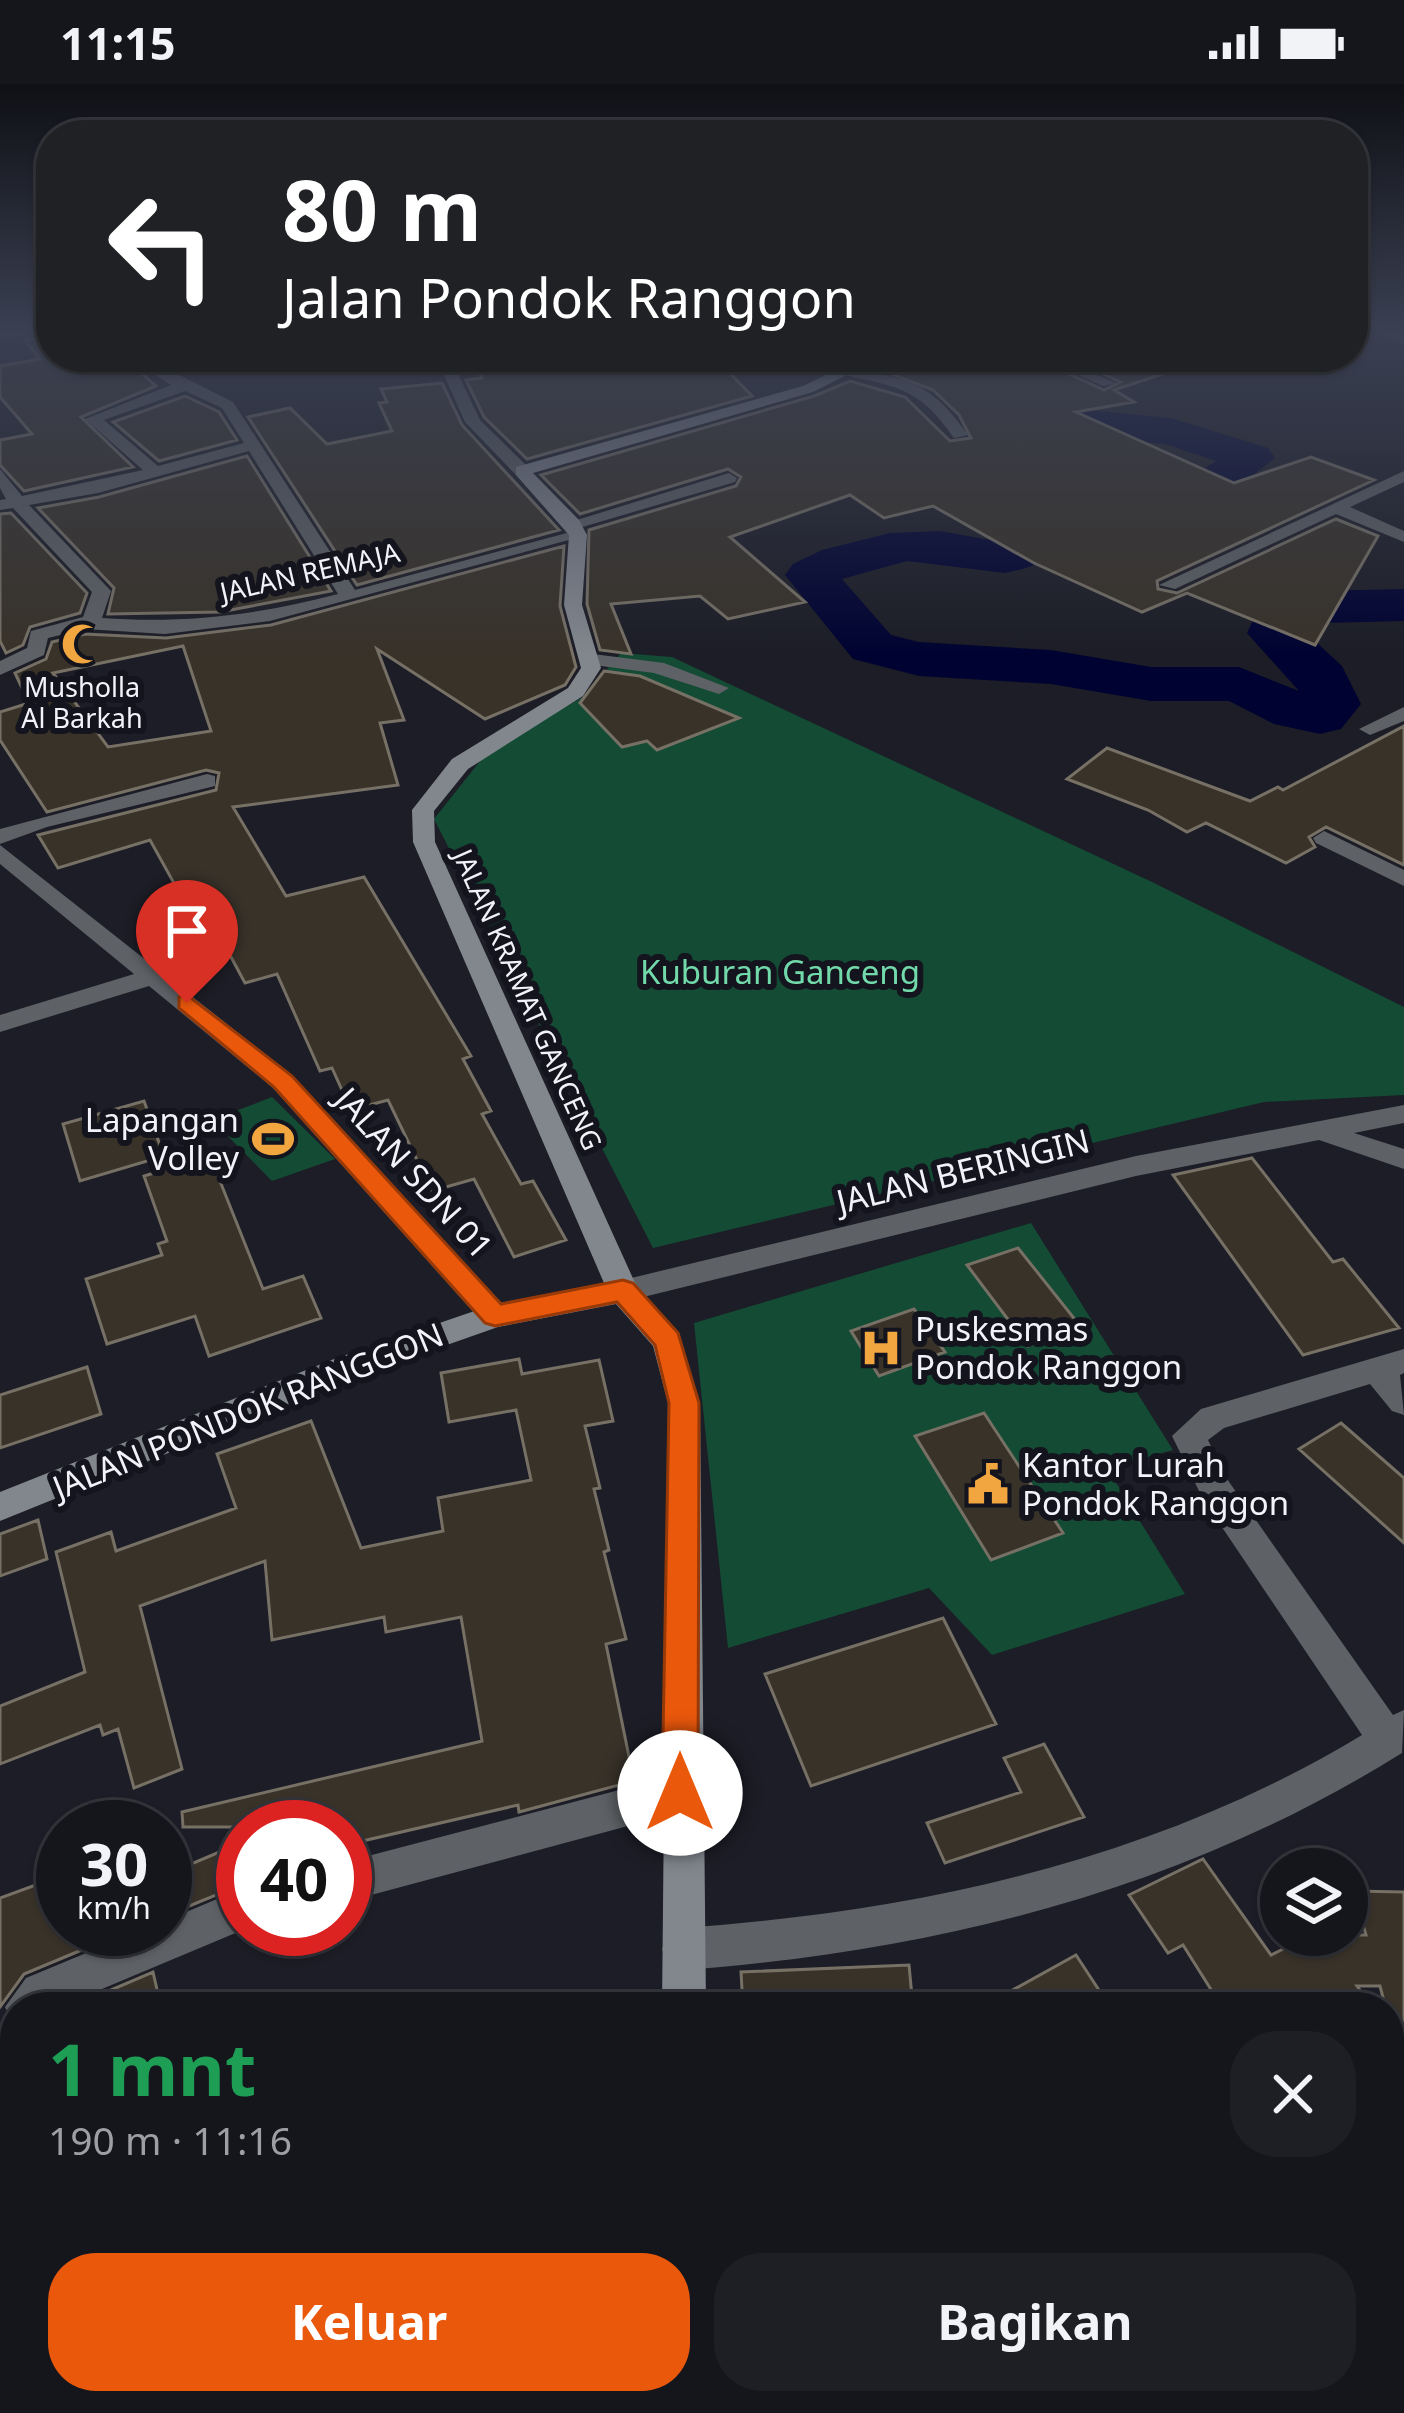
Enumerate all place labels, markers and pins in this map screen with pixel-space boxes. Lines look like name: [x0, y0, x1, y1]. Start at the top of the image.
mosque icon: Musholla Al Barkah: [59, 621, 105, 667]
place label: Musholla Al Barkah: [21, 668, 143, 736]
pin: [136, 880, 238, 1003]
place label: Lapangan Volley: [85, 1097, 239, 1180]
sports icon: Lapangan Volley: [250, 1116, 296, 1162]
place label: Puskesmas Pondok Ranggon: [915, 1306, 1182, 1389]
hospital icon: Puskesmas Pondok Ranggon: [858, 1325, 904, 1371]
place label: Kantor Lurah Pondok Ranggon: [1022, 1442, 1289, 1525]
public building icon: Kantor Lurah Pondok Ranggon: [965, 1461, 1011, 1507]

